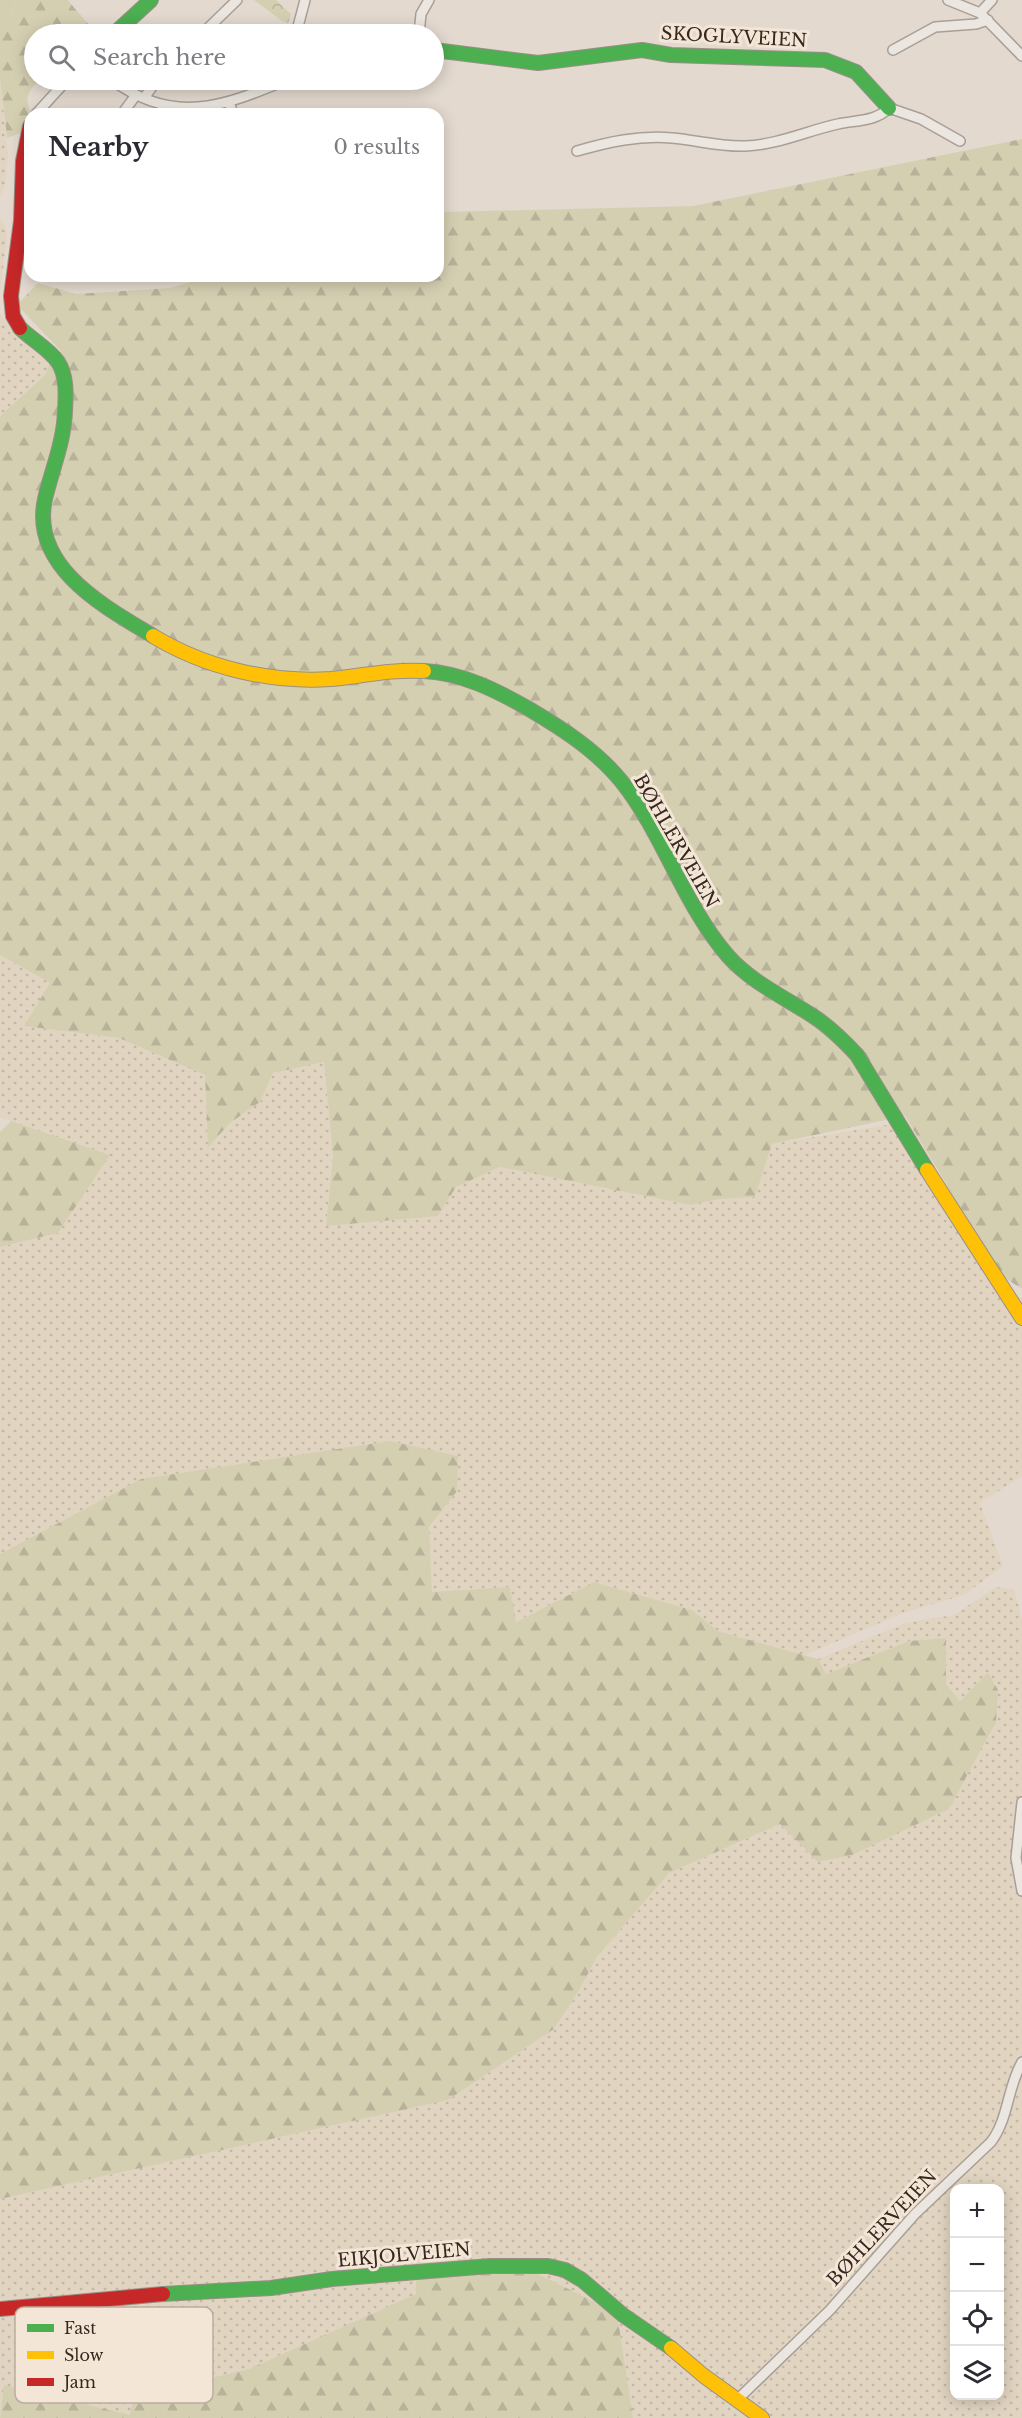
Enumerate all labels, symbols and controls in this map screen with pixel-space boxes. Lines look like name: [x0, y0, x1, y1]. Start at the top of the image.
street label: SKOGLYVEIEN: [660, 22, 808, 52]
search box: [24, 24, 444, 90]
icon: search: [45, 41, 78, 74]
text: Search here: [93, 44, 226, 71]
text: Nearby: [48, 131, 149, 163]
text: 0 results: [334, 135, 420, 159]
street label: BØHLERVEIEN: [629, 770, 723, 912]
street label: BØHLERVEIEN: [823, 2165, 941, 2291]
map controls: [950, 2184, 1004, 2400]
button: +: [950, 2184, 1004, 2238]
street label: EIKJOLVEIEN: [336, 2238, 472, 2272]
button: −: [950, 2238, 1004, 2292]
button: locate: [950, 2292, 1004, 2346]
legend: [15, 2307, 213, 2403]
text: Fast: [64, 2318, 96, 2338]
text: Slow: [64, 2345, 104, 2365]
button: layers: [950, 2346, 1004, 2400]
text: Jam: [62, 2372, 96, 2392]

